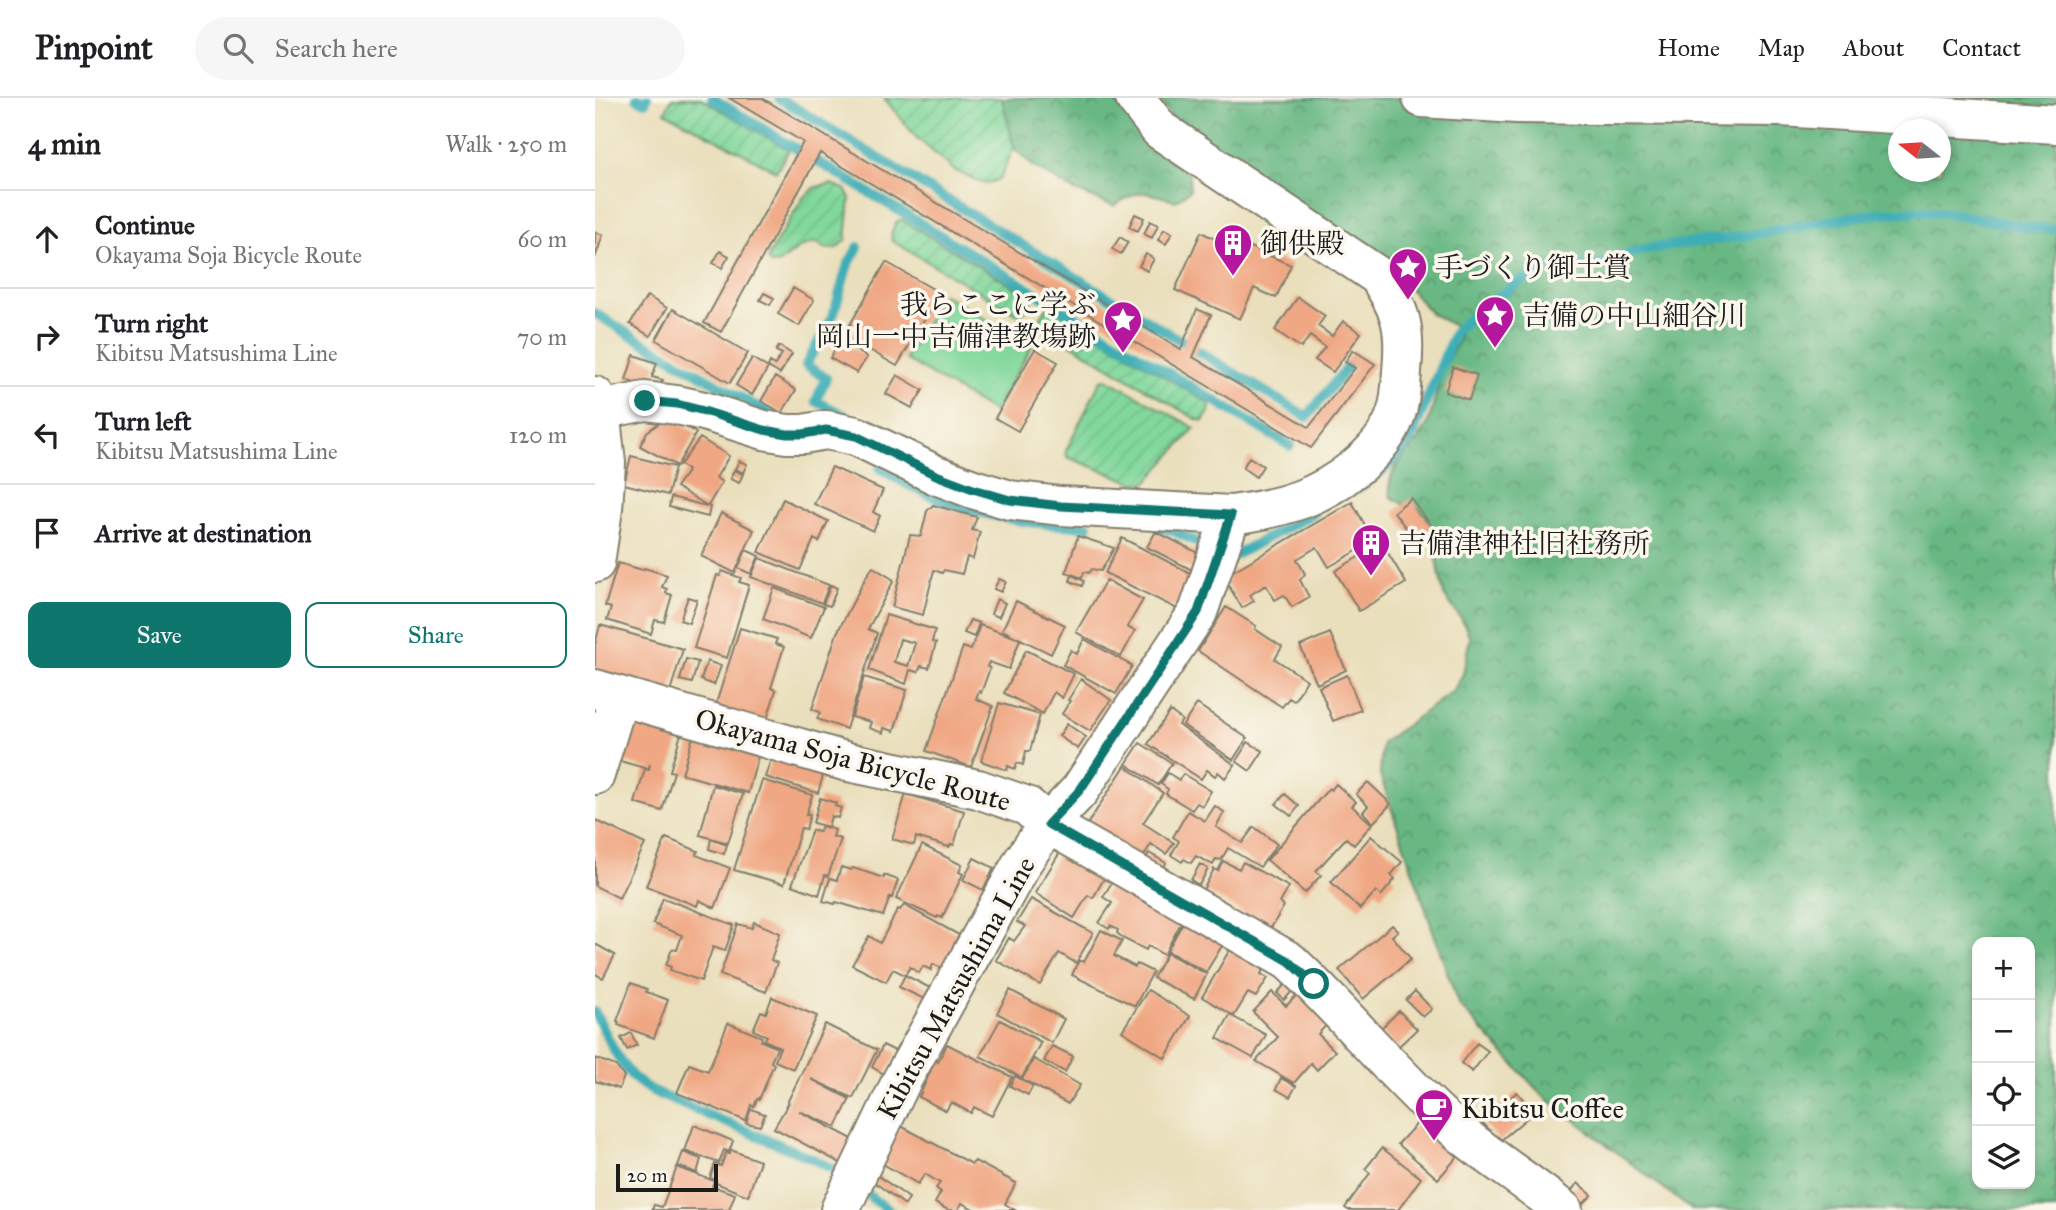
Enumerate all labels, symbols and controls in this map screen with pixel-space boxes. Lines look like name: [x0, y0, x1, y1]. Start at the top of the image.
search box: [195, 17, 685, 80]
text: Pinpoint: [35, 28, 153, 68]
icon: search: [219, 29, 257, 67]
text: Search here: [275, 32, 398, 64]
text: Home: [1657, 33, 1720, 63]
text: Map: [1758, 33, 1805, 63]
text: About: [1843, 33, 1904, 63]
text: Contact: [1942, 33, 2021, 63]
north arrow: [1888, 119, 1951, 182]
text: 4 min: [28, 126, 101, 162]
text: Walk · 250 m: [445, 130, 567, 158]
text: Continue: [95, 209, 195, 241]
icon: ahead: [28, 220, 66, 258]
building icon: 御供殿: [1212, 222, 1254, 277]
text: 60 m: [518, 225, 567, 253]
place label: 御供殿: [1260, 226, 1344, 261]
text: Okayama Soja Bicycle Route: [95, 241, 362, 269]
place icon: 手づくり御土賞: [1387, 246, 1429, 301]
place label: 手づくり御土賞: [1435, 250, 1631, 285]
place label: 我らここに学ぶ 岡山一中吉備津教塲跡: [816, 287, 1096, 354]
place icon: 吉備の中山細谷川: [1474, 294, 1516, 349]
place label: 吉備の中山細谷川: [1522, 298, 1746, 333]
place icon: 我らここに学ぶ 岡山一中吉備津教塲跡: [1102, 299, 1144, 354]
text: Turn right: [95, 307, 208, 339]
icon: right: [28, 318, 66, 356]
text: 70 m: [517, 323, 567, 351]
text: Kibitsu Matsushima Line: [95, 339, 338, 367]
route end: [629, 385, 660, 416]
text: Turn left: [95, 405, 191, 437]
icon: left: [28, 416, 66, 454]
text: 120 m: [509, 421, 567, 449]
text: Kibitsu Matsushima Line: [95, 437, 338, 465]
icon: arrive: [28, 514, 66, 552]
text: Arrive at destination: [95, 517, 312, 549]
building icon: 吉備津神社旧社務所: [1350, 522, 1392, 577]
place label: 吉備津神社旧社務所: [1398, 526, 1650, 561]
button: Save: [28, 602, 291, 668]
button: Share: [305, 602, 567, 668]
street label: Okayama Soja Bicycle Route: [692, 701, 1014, 819]
street label: Kibitsu Matsushima Line: [869, 850, 1043, 1126]
map controls: [1972, 937, 2035, 1189]
button: +: [1972, 937, 2035, 1000]
route start: [1298, 968, 1329, 999]
button: −: [1972, 1000, 2035, 1063]
button: locate: [1972, 1063, 2035, 1126]
cafe icon: Kibitsu Coffee: [1413, 1087, 1455, 1142]
place label: Kibitsu Coffee: [1461, 1091, 1624, 1126]
button: layers: [1972, 1126, 2035, 1189]
scale bar: [616, 1161, 717, 1193]
text: 20 m: [627, 1164, 668, 1187]

